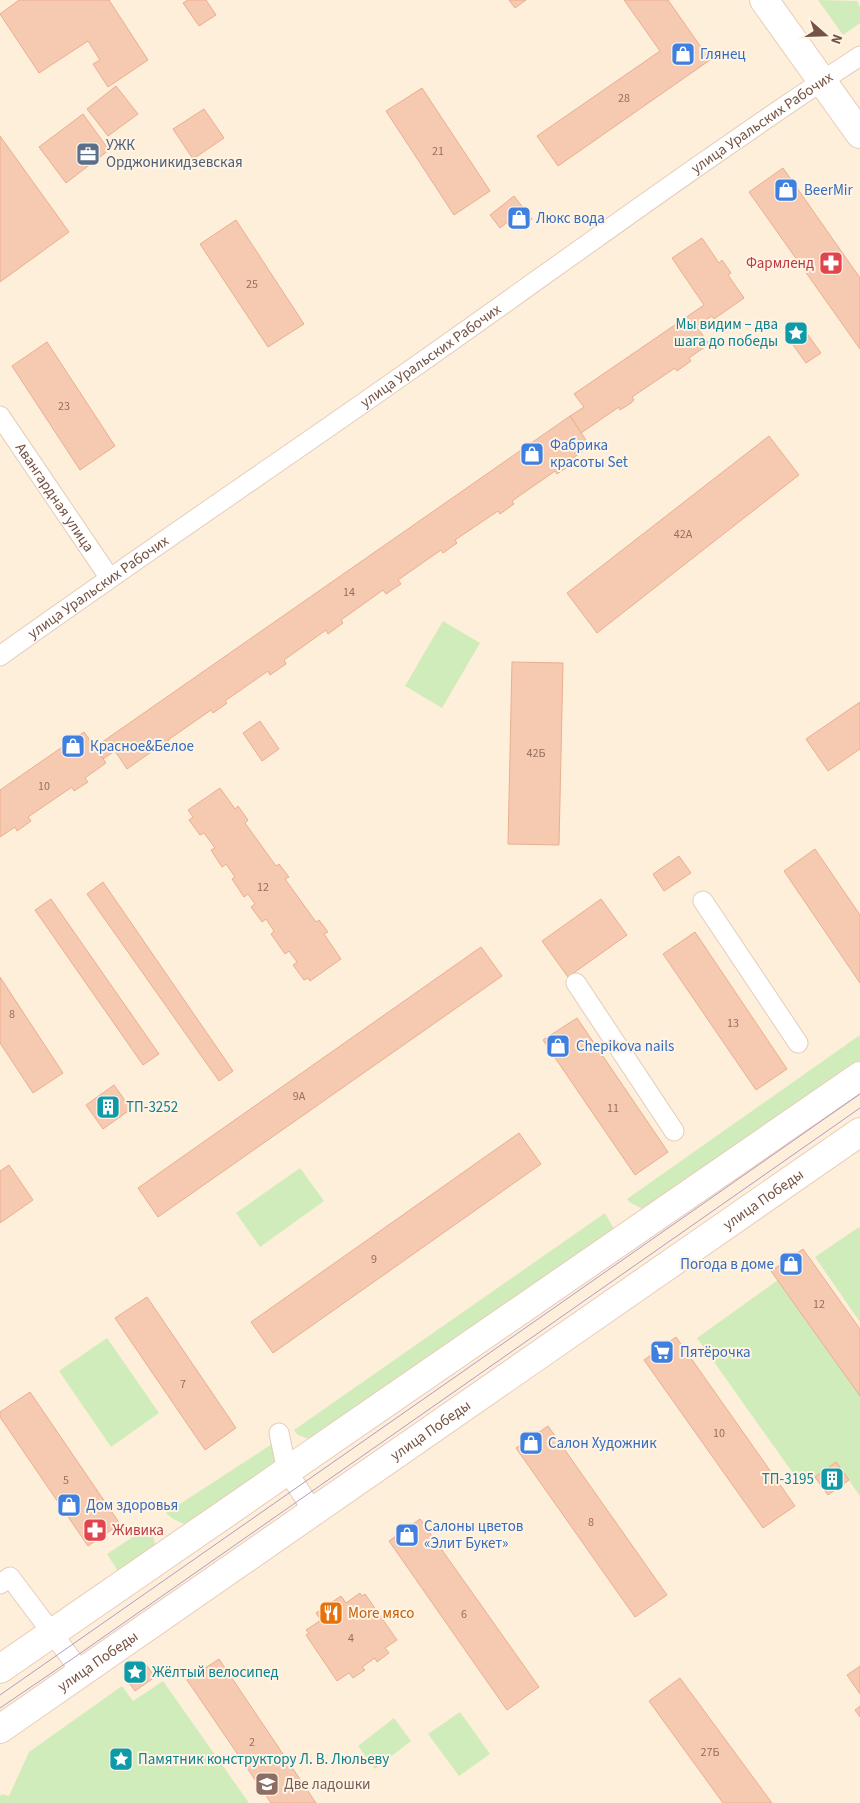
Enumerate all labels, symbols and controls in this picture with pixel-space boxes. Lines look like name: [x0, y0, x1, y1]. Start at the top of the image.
north arrow: [800, 10, 850, 60]
text: N: [825, 31, 847, 47]
shop icon: Глянец: [670, 41, 696, 67]
place label: Глянец: [700, 44, 746, 65]
street label: улица Уральских Рабочих: [687, 66, 837, 178]
house number: 28: [618, 90, 630, 107]
place label: УЖК Орджоникидзевская: [106, 135, 243, 173]
office icon: УЖК Орджоникидзевская: [75, 141, 101, 167]
house number: 21: [432, 143, 444, 160]
shop icon: BeerMir: [773, 177, 799, 203]
place label: BeerMir: [804, 180, 854, 201]
shop icon: Люкс вода: [506, 205, 532, 231]
place label: Люкс вода: [536, 208, 605, 229]
pharmacy icon: Фармленд: [818, 250, 844, 276]
place label: Фармленд: [746, 253, 814, 274]
house number: 25: [246, 276, 258, 293]
street label: улица Уральских Рабочих: [356, 298, 505, 412]
place label: Мы видим – два шага до победы: [674, 314, 778, 352]
place icon: Мы видим – два шага до победы: [783, 320, 809, 346]
house number: 23: [58, 398, 70, 415]
place label: Фабрика красоты Set: [550, 435, 628, 473]
street label: Авангардная улица: [11, 438, 99, 556]
shop icon: Фабрика красоты Set: [519, 441, 545, 467]
house number: 42А: [674, 526, 693, 543]
street label: улица Уральских Рабочих: [23, 530, 173, 644]
house number: 14: [343, 584, 355, 601]
shop icon: Красное&Белое: [60, 733, 86, 759]
place label: Красное&Белое: [90, 736, 194, 757]
house number: 42Б: [527, 745, 545, 762]
house number: 10: [38, 778, 50, 795]
house number: 12: [257, 879, 269, 896]
house number: 8: [9, 1006, 15, 1023]
house number: 13: [727, 1015, 739, 1032]
shop icon: Chepikova nails: [545, 1033, 571, 1059]
place label: Chepikova nails: [576, 1036, 674, 1057]
house number: 9А: [293, 1088, 306, 1105]
building icon: ТП-3252: [95, 1094, 121, 1120]
place label: ТП-3252: [126, 1097, 178, 1118]
house number: 11: [607, 1100, 619, 1117]
street label: улица Победы: [719, 1164, 808, 1235]
house number: 9: [371, 1251, 377, 1268]
shop icon: Погода в доме: [778, 1251, 804, 1277]
place label: Погода в доме: [680, 1254, 774, 1275]
house number: 12: [813, 1296, 825, 1313]
supermarket icon: Пятёрочка: [649, 1339, 675, 1365]
place label: Пятёрочка: [680, 1342, 751, 1363]
house number: 7: [180, 1376, 186, 1393]
street label: улица Победы: [386, 1395, 475, 1466]
house number: 10: [713, 1425, 725, 1442]
shop icon: Салон Художник: [518, 1430, 544, 1456]
place label: Салон Художник: [548, 1433, 657, 1454]
building icon: ТП-3195: [819, 1466, 845, 1492]
place label: ТП-3195: [762, 1469, 814, 1490]
house number: 5: [63, 1472, 69, 1489]
shop icon: Дом здоровья: [56, 1492, 82, 1518]
place label: Дом здоровья: [86, 1495, 178, 1516]
house number: 8: [588, 1514, 594, 1531]
place label: Салоны цветов «Элит Букет»: [424, 1516, 524, 1554]
pharmacy icon: Живика: [82, 1517, 108, 1543]
place label: Живика: [112, 1520, 164, 1541]
shop icon: Салоны цветов «Элит Букет»: [394, 1522, 420, 1548]
restaurant icon: More мясо: [318, 1600, 344, 1626]
place label: More мясо: [348, 1603, 414, 1624]
house number: 6: [461, 1606, 467, 1623]
street label: улица Победы: [53, 1626, 142, 1697]
house number: 4: [348, 1630, 354, 1647]
place icon: Жёлтый велосипед: [122, 1659, 148, 1685]
place label: Жёлтый велосипед: [152, 1662, 278, 1683]
house number: 2: [249, 1734, 255, 1751]
house number: 27Б: [701, 1744, 719, 1761]
place icon: Памятник конструктору Л. В. Люльеву: [108, 1746, 134, 1772]
place label: Памятник конструктору Л. В. Люльеву: [138, 1749, 389, 1770]
school or university icon: Две ладошки: [254, 1771, 280, 1797]
place label: Две ладошки: [284, 1774, 371, 1795]

